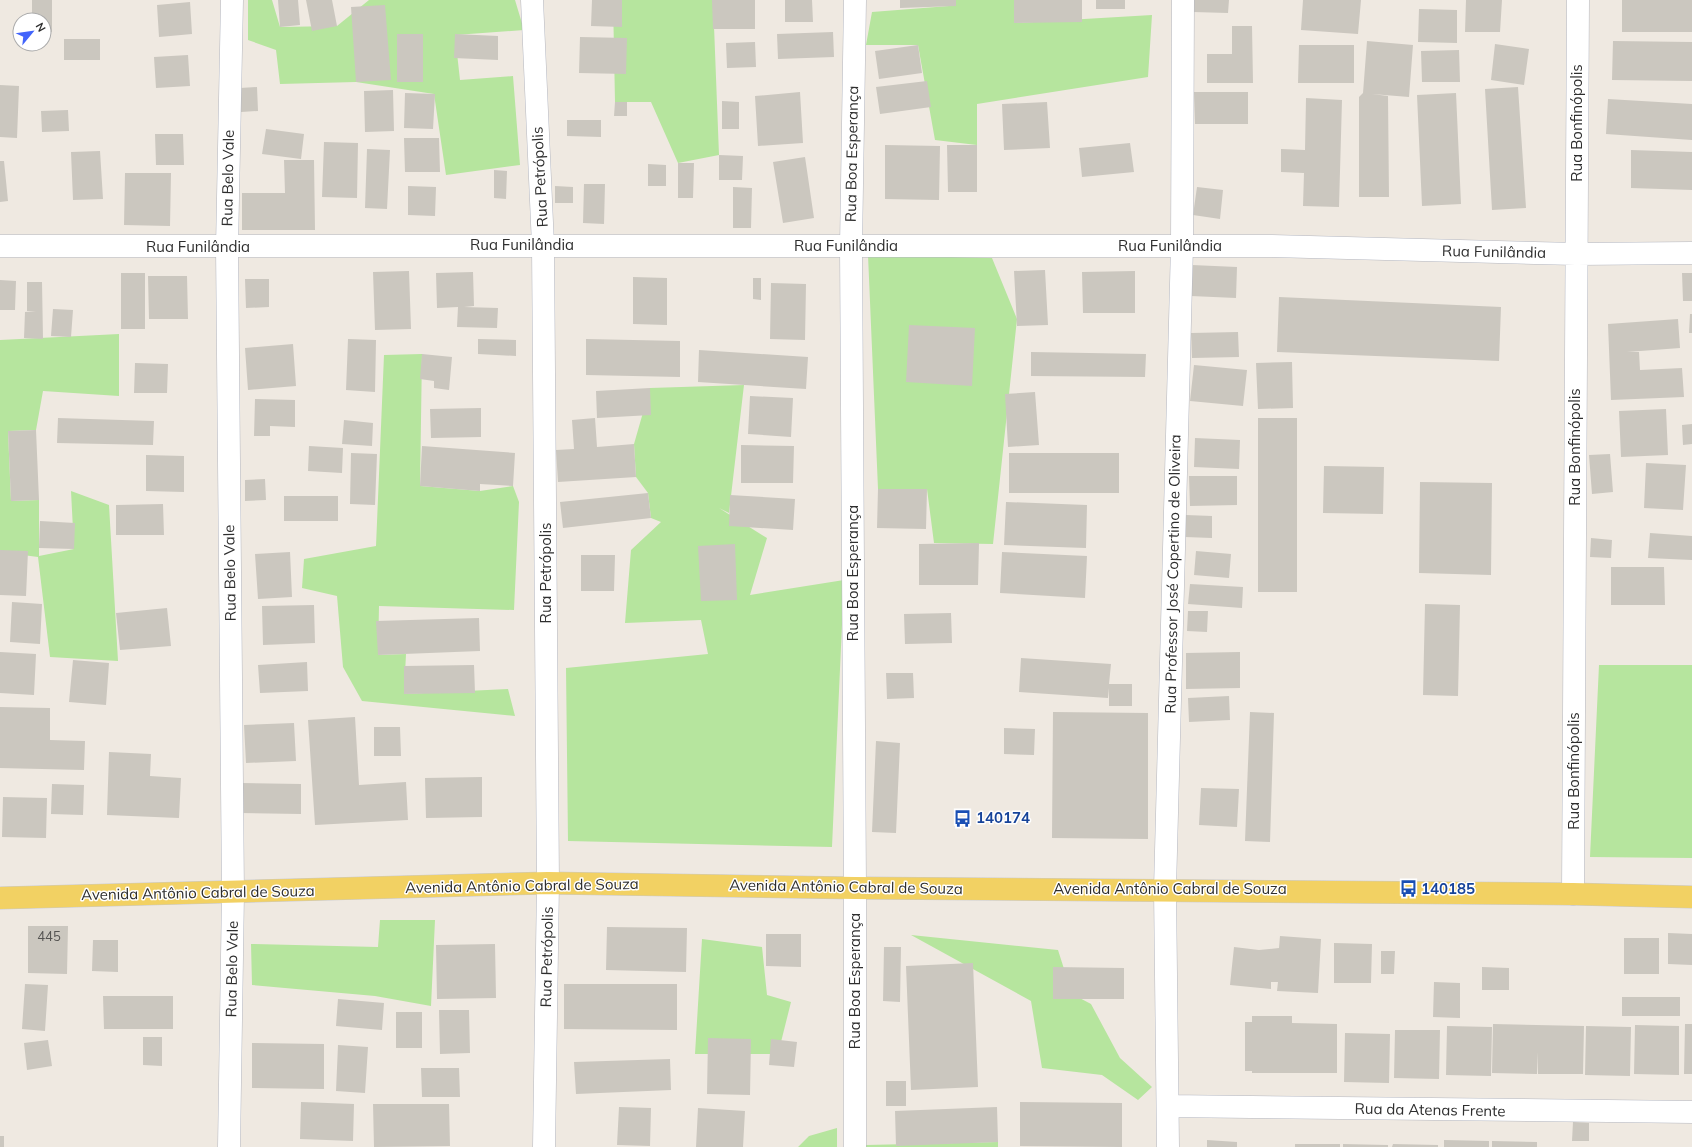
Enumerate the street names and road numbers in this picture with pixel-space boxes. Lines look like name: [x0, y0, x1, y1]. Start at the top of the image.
street label: Rua Bonfinópolis: [1567, 64, 1586, 182]
street label: Rua Boa Esperança: [841, 86, 862, 222]
street label: Rua Petrópolis: [527, 126, 552, 228]
street label: Rua Belo Vale: [217, 129, 238, 227]
street label: Rua Funilândia: [470, 235, 574, 254]
street label: Rua Funilândia: [794, 236, 898, 255]
street label: Rua Funilândia: [1118, 236, 1222, 255]
street label: Rua Funilândia: [146, 237, 250, 256]
street label: Rua Funilândia: [1442, 241, 1546, 262]
street label: Rua Bonfinópolis: [1565, 388, 1584, 506]
street label: Rua Professor José Copertino de Oliveira: [1161, 434, 1184, 714]
street label: Rua Boa Esperança: [843, 505, 862, 641]
street label: Rua Petrópolis: [536, 523, 555, 623]
street label: Rua Belo Vale: [219, 524, 240, 622]
street label: Rua Bonfinópolis: [1564, 712, 1583, 830]
street label: Avenida Antônio Cabral de Souza: [405, 874, 639, 897]
street label: Avenida Antônio Cabral de Souza: [729, 875, 963, 898]
street label: Avenida Antônio Cabral de Souza: [1053, 879, 1287, 898]
street label: Avenida Antônio Cabral de Souza: [81, 881, 315, 904]
street label: Rua Petrópolis: [536, 906, 557, 1008]
street label: Rua Boa Esperança: [845, 913, 864, 1049]
street label: Rua Belo Vale: [221, 920, 242, 1018]
street label: Rua da Atenas Frente: [1354, 1099, 1506, 1120]

